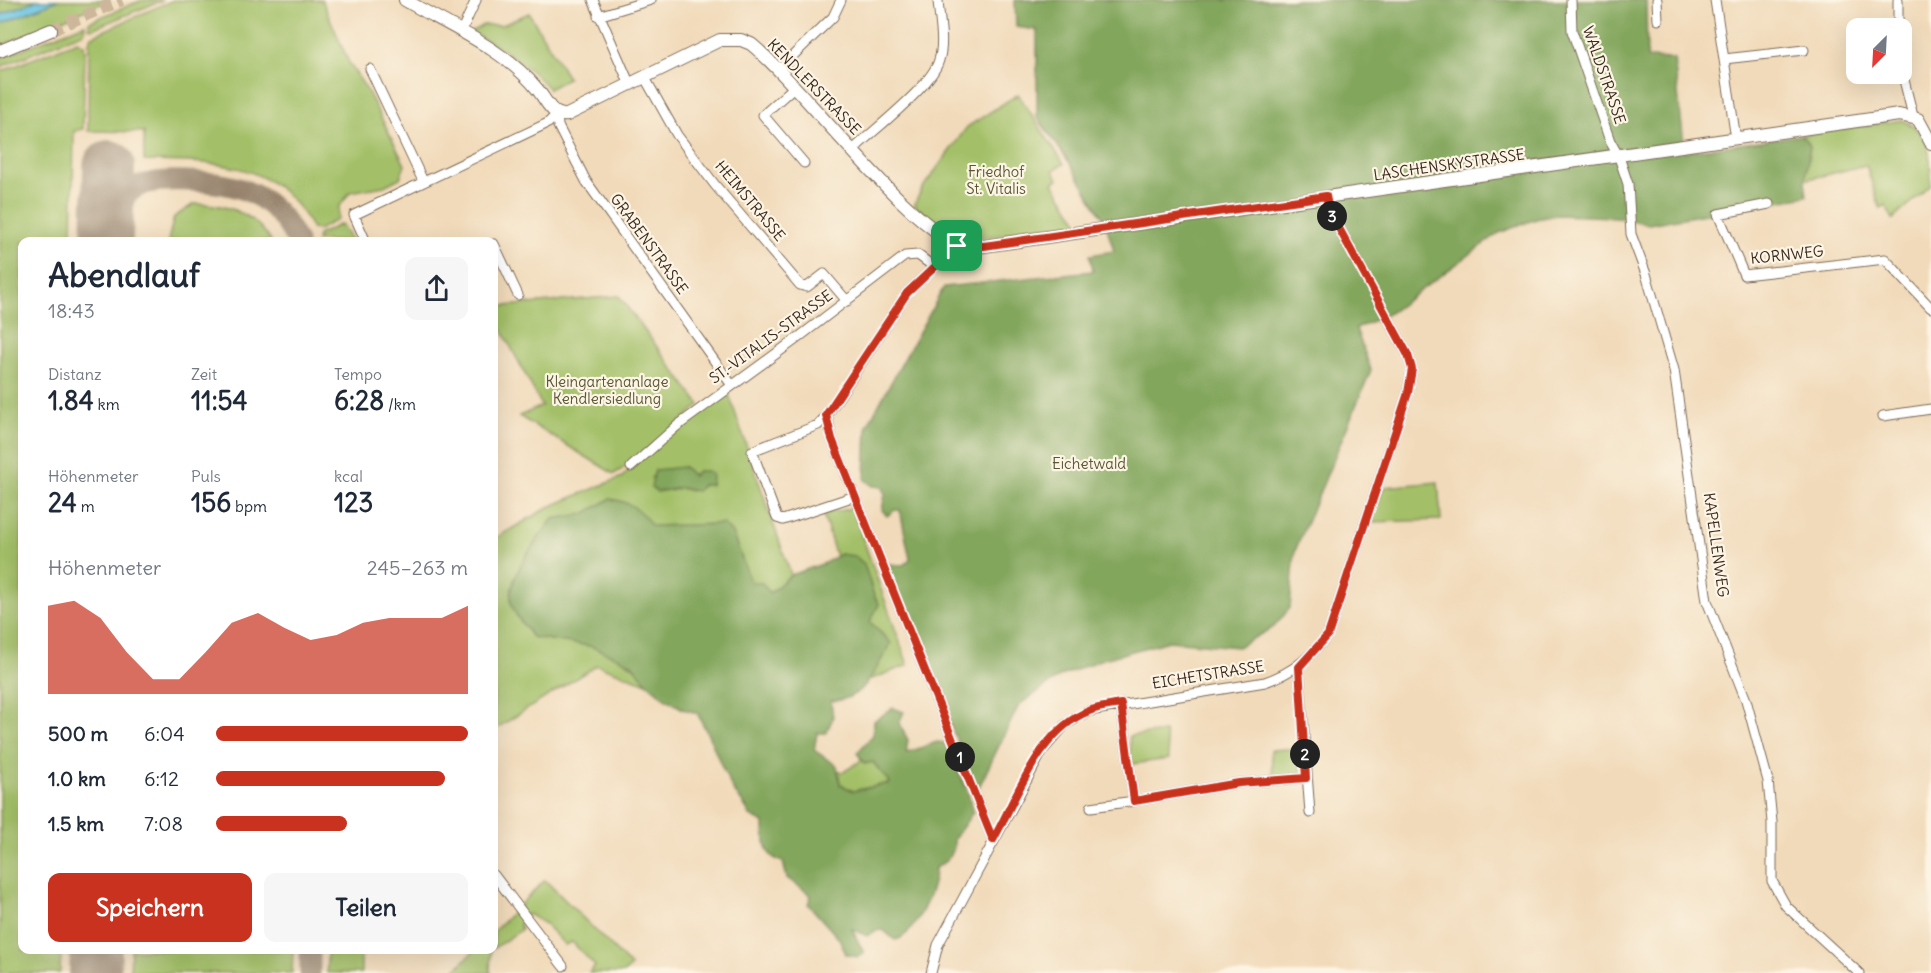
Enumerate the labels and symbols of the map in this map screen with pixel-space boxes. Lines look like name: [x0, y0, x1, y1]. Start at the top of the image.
north arrow: [1846, 18, 1912, 84]
street label: WALDSTRASSE: [1579, 23, 1630, 127]
street label: KENDLERSTRASSE: [764, 35, 865, 139]
street label: LASCHENSKYSTRASSE: [1372, 144, 1526, 185]
street label: HEIMSTRASSE: [711, 157, 790, 245]
park label: Friedhof St. Vitalis: [966, 162, 1026, 198]
street label: GRABENSTRASSE: [606, 190, 692, 298]
pin: 3: [1317, 201, 1347, 231]
pin: [931, 220, 982, 271]
street label: KORNWEG: [1749, 241, 1825, 268]
street label: ST.-VITALIS-STRASSE: [706, 286, 836, 388]
park label: Kleingartenanlage Kendlersiedlung: [545, 372, 669, 408]
park label: Eichetwald: [1052, 454, 1126, 473]
street label: KAPELLENWEG: [1700, 491, 1733, 599]
street label: EICHETSTRASSE: [1151, 656, 1265, 693]
pin: 2: [1290, 739, 1320, 769]
pin: 1: [945, 742, 975, 772]

